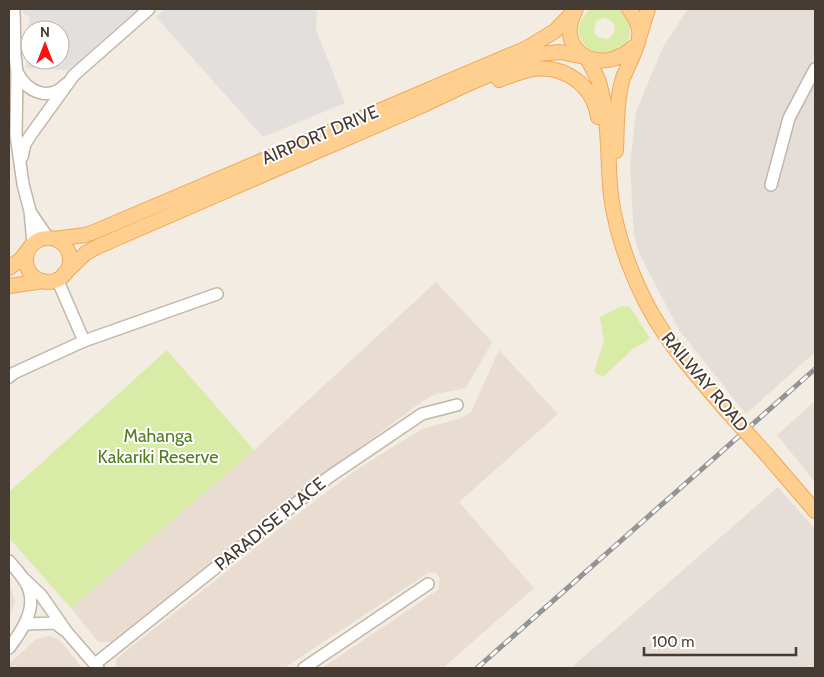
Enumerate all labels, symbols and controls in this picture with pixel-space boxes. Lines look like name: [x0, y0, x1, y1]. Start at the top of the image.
north arrow: [20, 20, 70, 70]
text: N: [40, 23, 50, 41]
street label: AIRPORT DRIVE: [258, 101, 382, 169]
street label: RAILWAY ROAD: [657, 327, 753, 437]
park label: Mahanga Kakariki Reserve: [98, 425, 218, 468]
street label: PARADISE PLACE: [210, 473, 330, 575]
scale bar: [644, 624, 796, 656]
text: 100 m: [652, 633, 694, 651]

